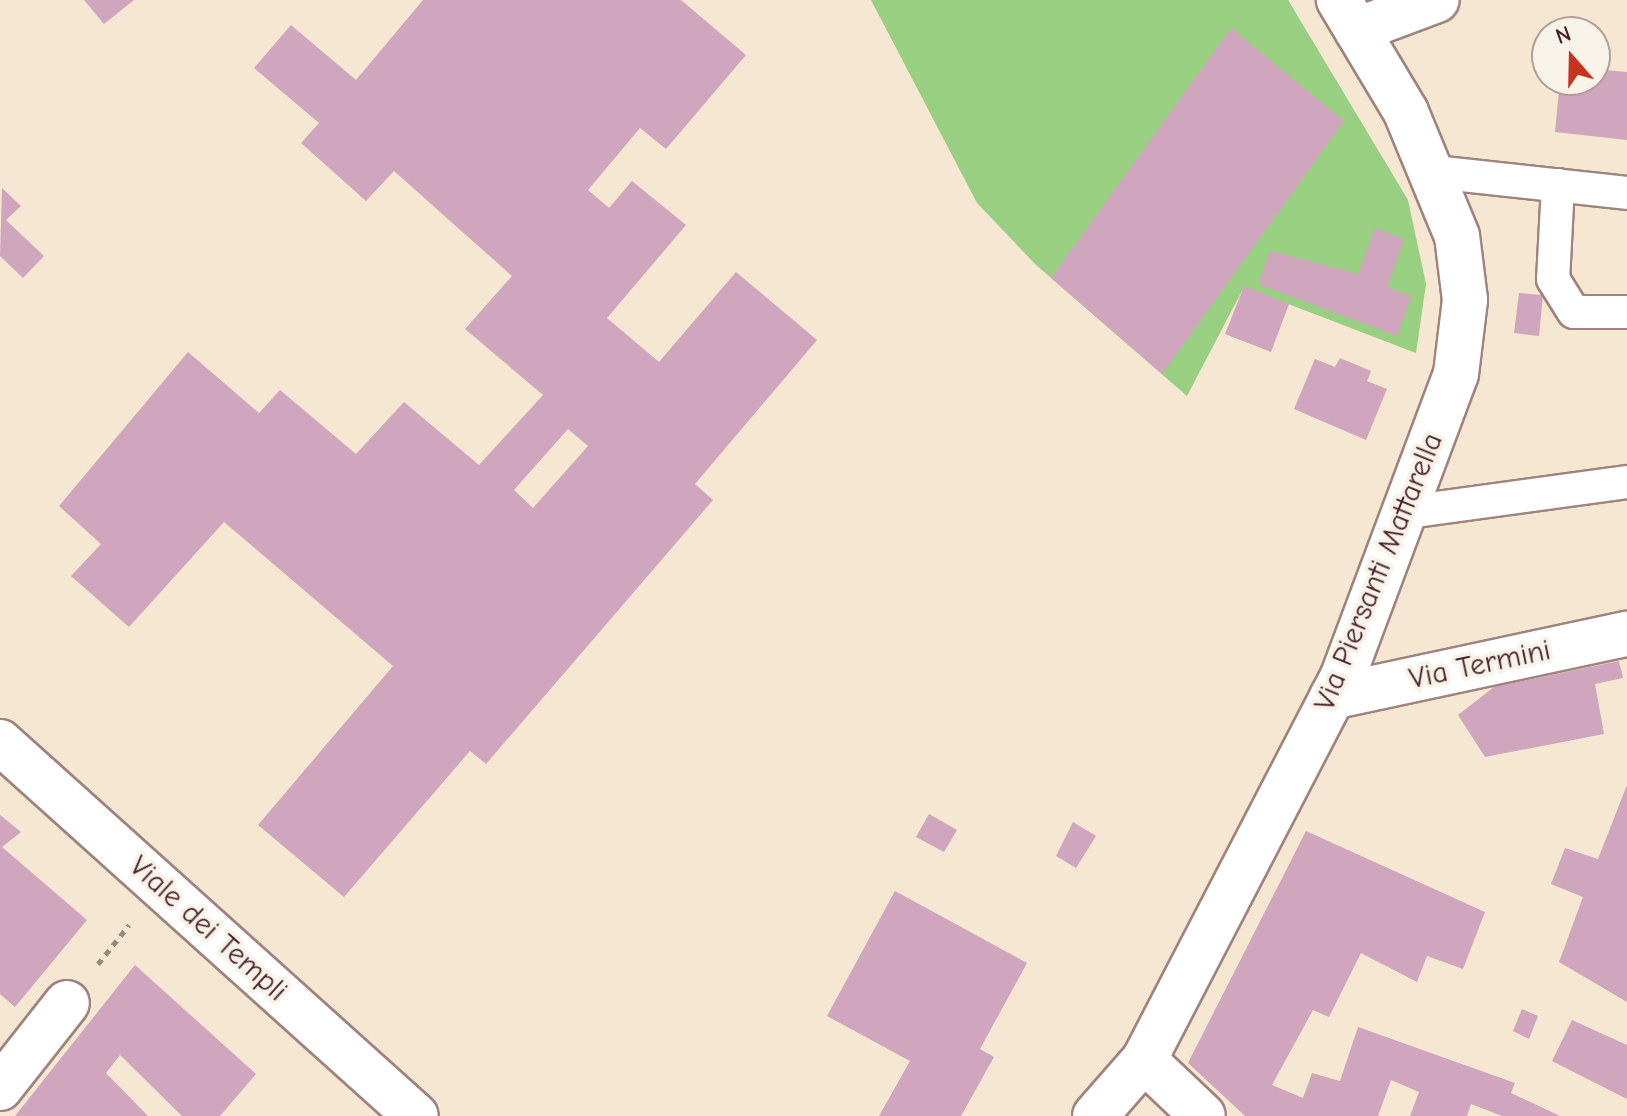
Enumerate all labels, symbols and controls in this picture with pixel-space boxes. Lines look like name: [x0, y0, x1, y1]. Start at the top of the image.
north arrow: [1531, 16, 1611, 96]
text: N: [1552, 21, 1575, 50]
street label: Via Piersanti Mattarella: [1307, 428, 1451, 716]
street label: Via Termini: [1406, 632, 1554, 698]
street label: Viale dei Templi: [122, 849, 294, 1009]

